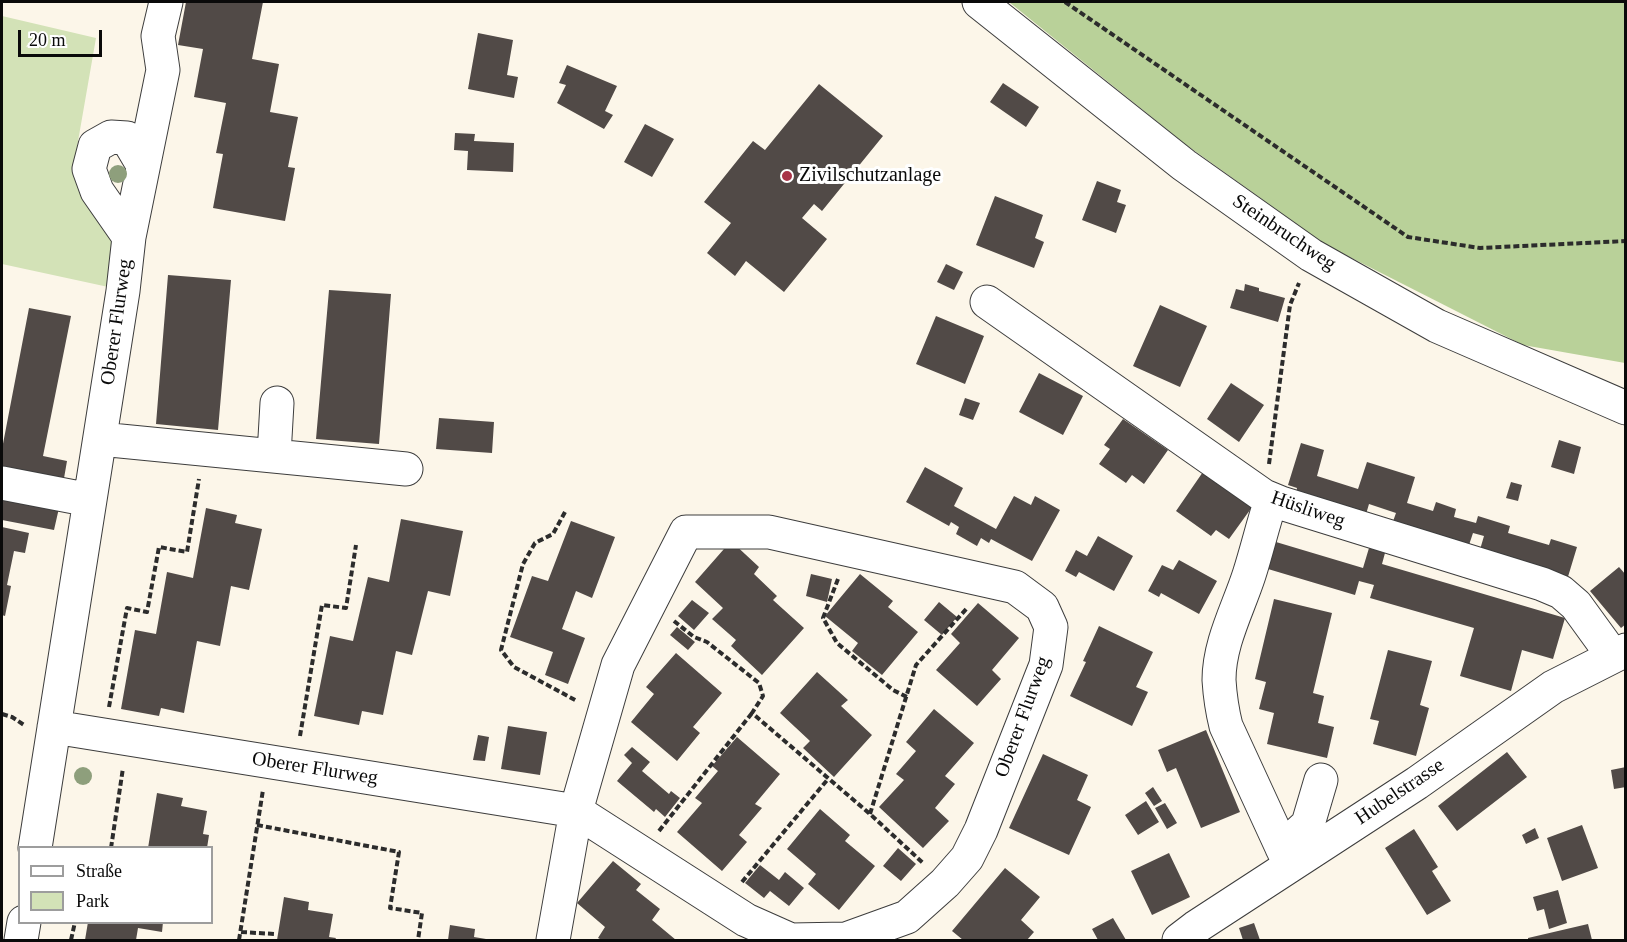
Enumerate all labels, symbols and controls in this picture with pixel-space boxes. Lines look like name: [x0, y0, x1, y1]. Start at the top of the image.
scale bar: [21, 18, 105, 56]
text: 20 m: [29, 30, 66, 50]
place label: Zivilschutzanlage: [799, 164, 941, 188]
marker: Zivilschutzanlage: [780, 169, 794, 183]
street label: Steinbruchweg: [1228, 190, 1340, 276]
street label: Oberer Flurweg: [96, 257, 138, 387]
street label: Hüsliweg: [1268, 486, 1348, 534]
street label: Oberer Flurweg: [990, 653, 1056, 781]
street label: Oberer Flurweg: [250, 747, 380, 791]
street label: Hubelstrasse: [1351, 753, 1449, 831]
legend: [18, 846, 213, 924]
text: Straße: [76, 861, 122, 881]
text: Park: [76, 891, 109, 911]

